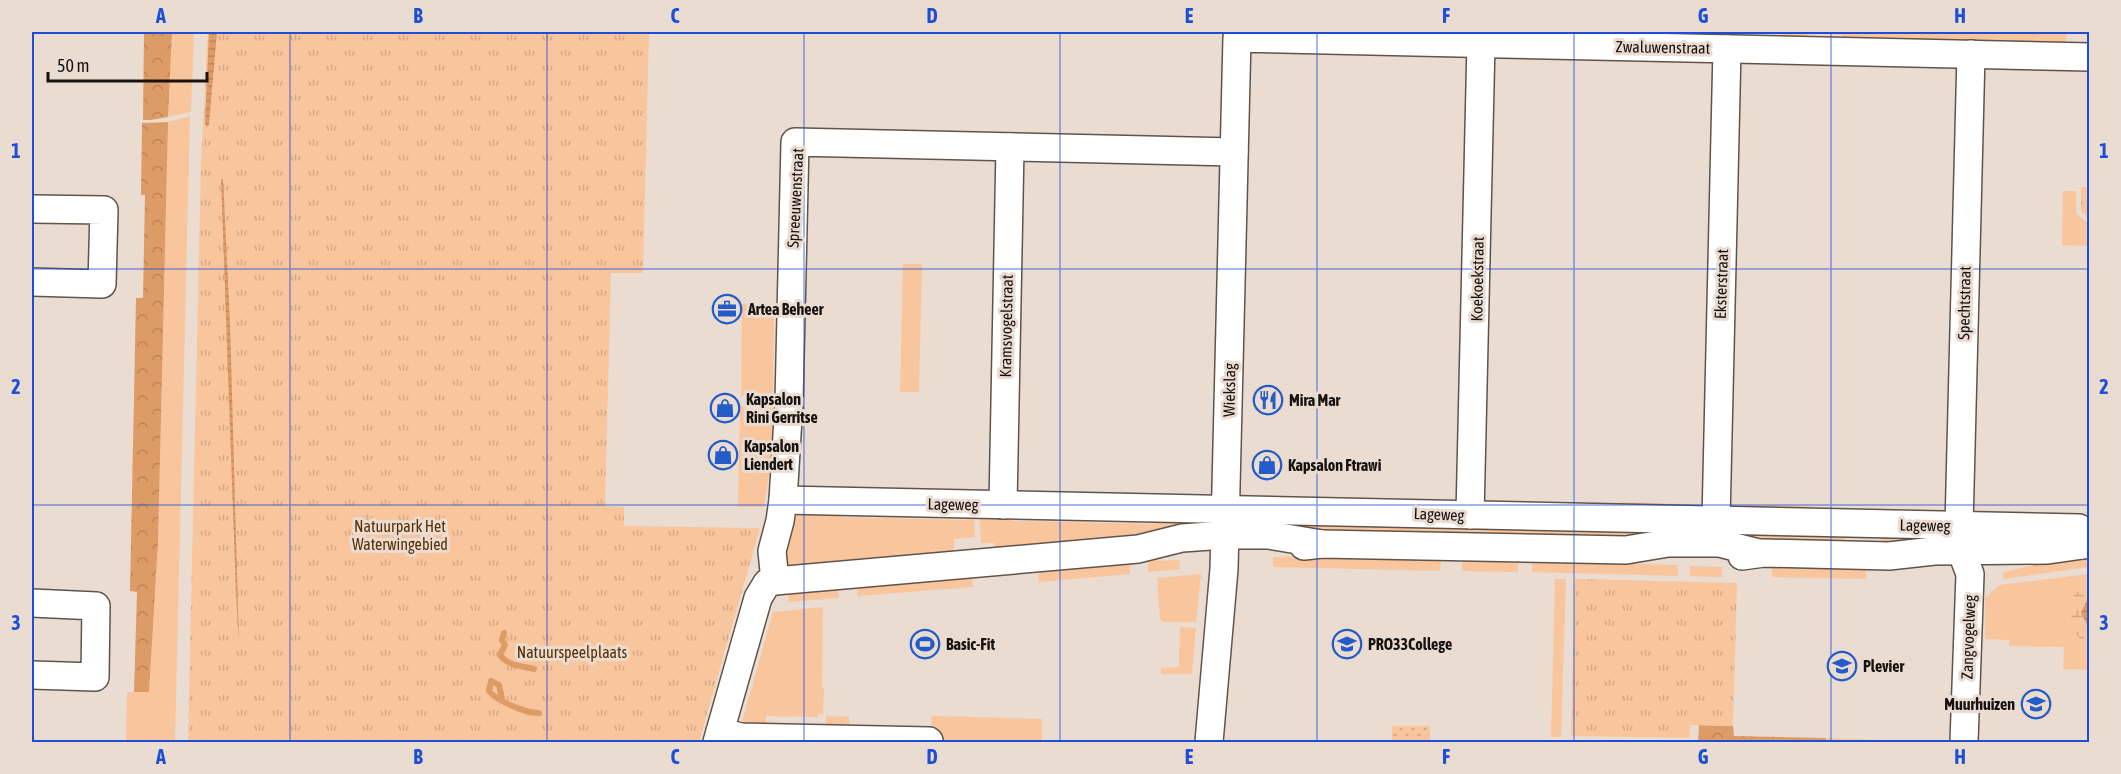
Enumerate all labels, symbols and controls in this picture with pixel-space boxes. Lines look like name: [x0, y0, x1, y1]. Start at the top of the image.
text: A: [155, 4, 166, 27]
text: B: [413, 4, 423, 27]
text: C: [671, 4, 680, 27]
text: D: [926, 4, 938, 27]
text: E: [1185, 4, 1194, 27]
text: F: [1442, 4, 1450, 27]
text: G: [1698, 4, 1709, 27]
text: H: [1954, 4, 1966, 27]
street label: Zwaluwenstraat: [1616, 37, 1711, 57]
scale bar: [48, 45, 207, 83]
text: 50 m: [57, 55, 89, 76]
text: 1: [11, 139, 21, 162]
text: 1: [2099, 139, 2109, 162]
street label: Spreeuwenstraat: [783, 147, 808, 248]
street label: Koekoekstraat: [1467, 236, 1487, 322]
street label: Eksterstraat: [1711, 248, 1731, 319]
street label: Spechtstraat: [1954, 265, 1975, 340]
street label: Kramsvogelstraat: [996, 274, 1017, 378]
office icon: Artea Beheer: [711, 293, 743, 325]
place label: Artea Beheer: [747, 300, 824, 318]
street label: Wiekslag: [1220, 363, 1239, 417]
text: 2: [11, 375, 21, 398]
text: 2: [2099, 375, 2109, 398]
restaurant icon: Mira Mar: [1252, 384, 1284, 416]
place label: Kapsalon Rini Gerritse: [746, 390, 818, 426]
place label: Mira Mar: [1289, 391, 1341, 409]
shop icon: Kapsalon Rini Gerritse: [709, 392, 741, 424]
place label: Kapsalon Liendert: [744, 437, 799, 473]
shop icon: Kapsalon Liendert: [707, 439, 739, 471]
shop icon: Kapsalon Ftrawi: [1251, 449, 1283, 481]
place label: Kapsalon Ftrawi: [1288, 456, 1382, 474]
street label: Lageweg: [927, 495, 979, 514]
street label: Lageweg: [1413, 504, 1465, 525]
street label: Lageweg: [1899, 516, 1951, 535]
park label: Natuurpark Het Waterwingebied: [352, 517, 448, 554]
street label: Zangvogelweg: [1958, 594, 1979, 680]
text: 3: [11, 611, 21, 634]
text: 3: [2099, 611, 2109, 634]
sports icon: Basic-Fit: [909, 628, 941, 660]
school or university icon: PRO33College: [1331, 628, 1363, 660]
place label: Basic-Fit: [946, 635, 995, 653]
place label: PRO33College: [1368, 635, 1452, 653]
park label: Natuurspeelplaats: [517, 643, 628, 662]
school or university icon: Plevier: [1826, 650, 1858, 682]
place label: Plevier: [1863, 657, 1905, 675]
school or university icon: Muurhuizen: [2020, 688, 2052, 720]
place label: Muurhuizen: [1944, 695, 2015, 713]
text: A: [155, 745, 166, 768]
text: B: [413, 745, 423, 768]
text: C: [671, 745, 680, 768]
text: D: [926, 745, 938, 768]
text: E: [1185, 745, 1194, 768]
text: F: [1442, 745, 1450, 768]
text: G: [1698, 745, 1709, 768]
text: H: [1954, 745, 1966, 768]

